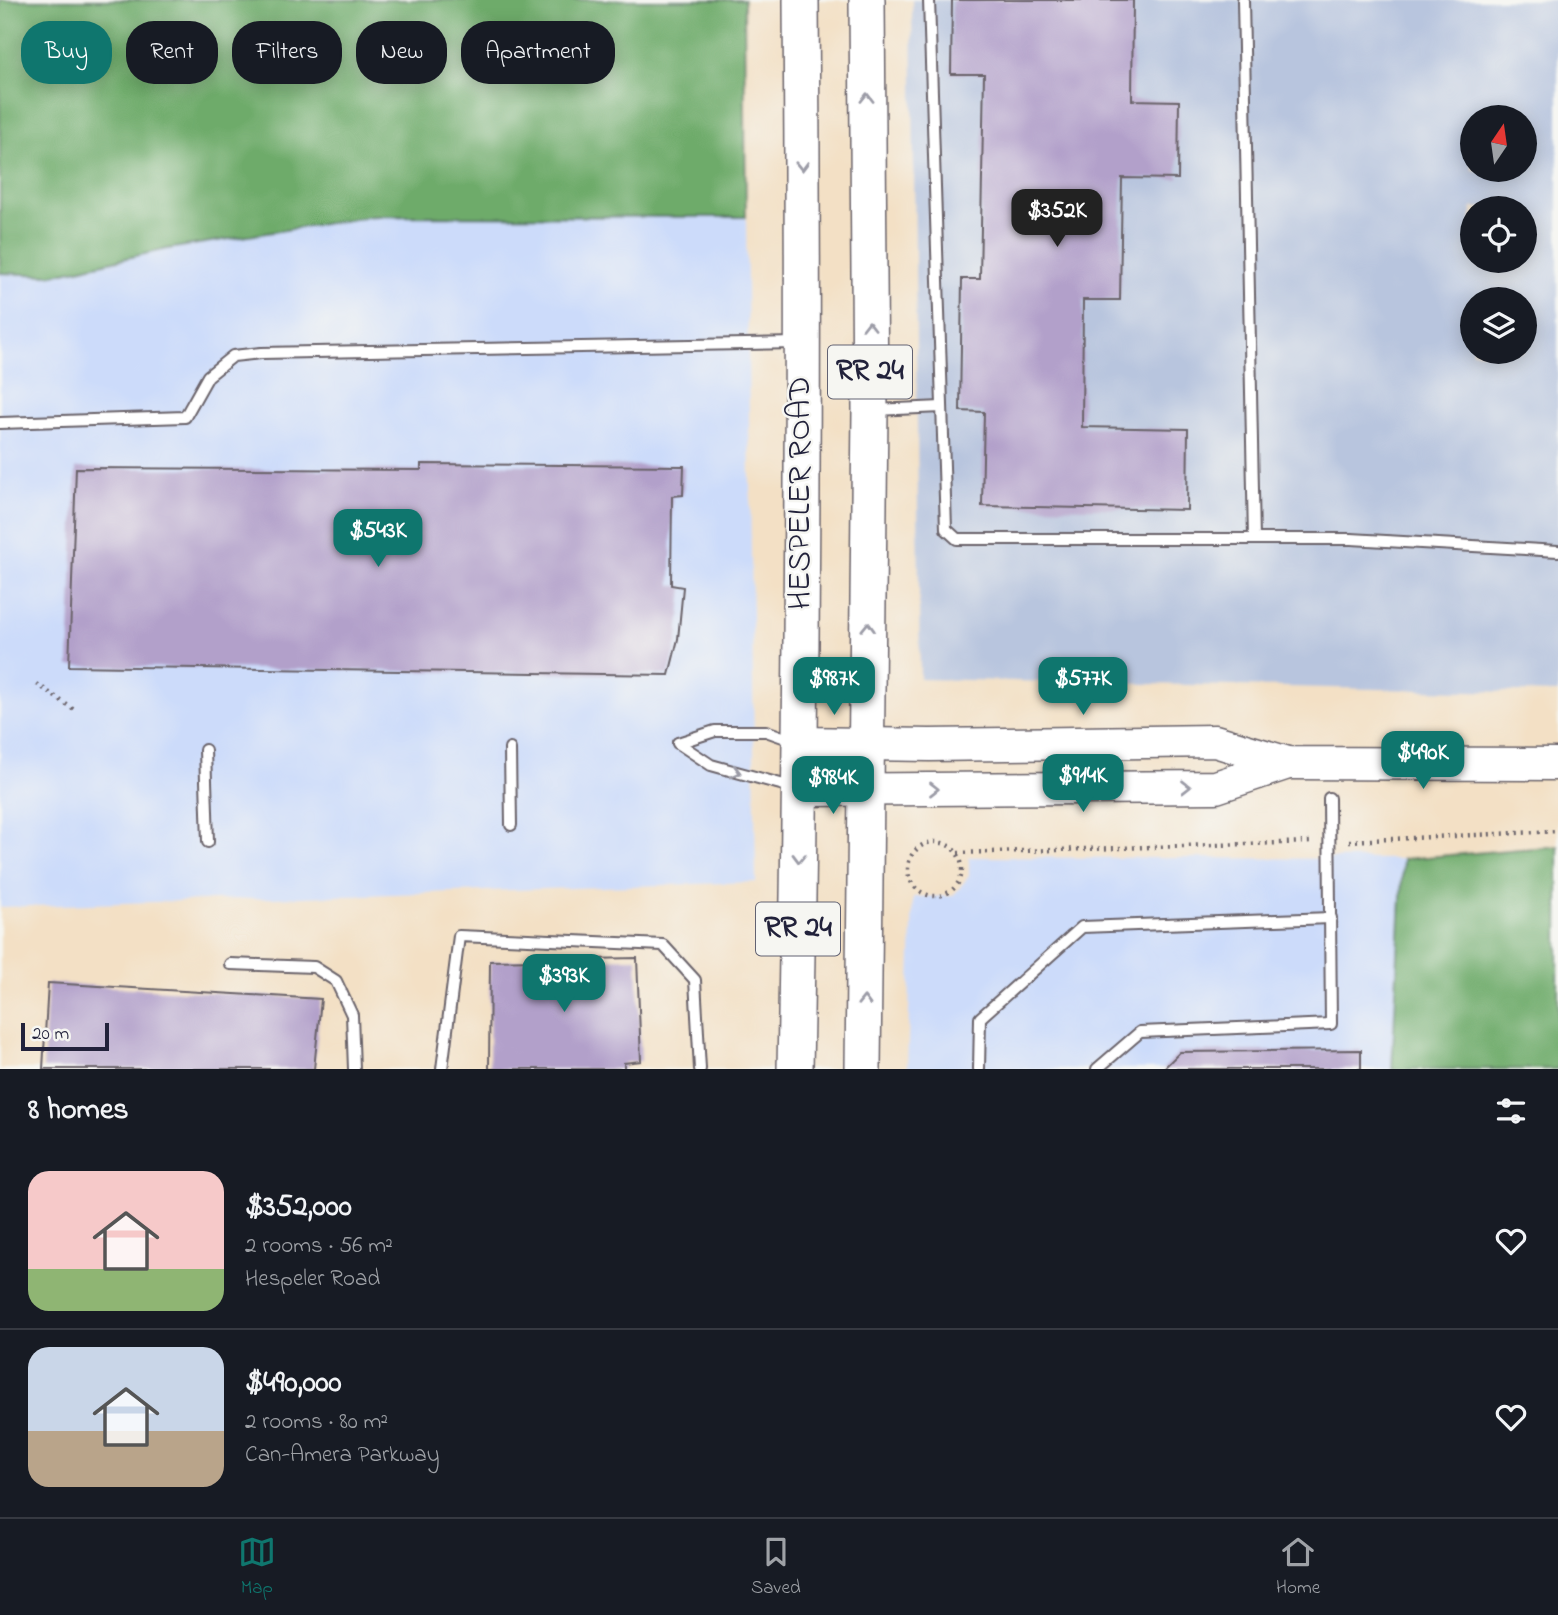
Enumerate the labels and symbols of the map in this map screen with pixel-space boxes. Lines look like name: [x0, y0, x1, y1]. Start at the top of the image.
one-way arrow: [859, 92, 875, 103]
north arrow: [1460, 105, 1536, 182]
one-way arrow: [794, 161, 810, 172]
pin: $352K: [1008, 190, 1106, 249]
one-way arrow: [861, 320, 877, 330]
road number: RR 24: [828, 346, 912, 398]
street label: HESPELER ROAD: [778, 376, 825, 610]
pin: $543K: [329, 510, 427, 569]
one-way arrow: [860, 621, 875, 632]
pin: $987K: [785, 658, 883, 717]
pin: $577K: [1034, 658, 1132, 717]
pin: $490K: [1374, 732, 1472, 791]
pin: $914K: [1034, 754, 1132, 814]
pin: $984K: [784, 756, 882, 816]
one-way arrow: [730, 763, 742, 778]
one-way arrow: [1182, 779, 1192, 795]
one-way arrow: [930, 781, 940, 797]
one-way arrow: [791, 853, 807, 864]
road number: RR 24: [756, 903, 840, 956]
pin: $393K: [515, 954, 613, 1014]
one-way arrow: [856, 995, 872, 1006]
scale bar: [21, 1020, 108, 1052]

